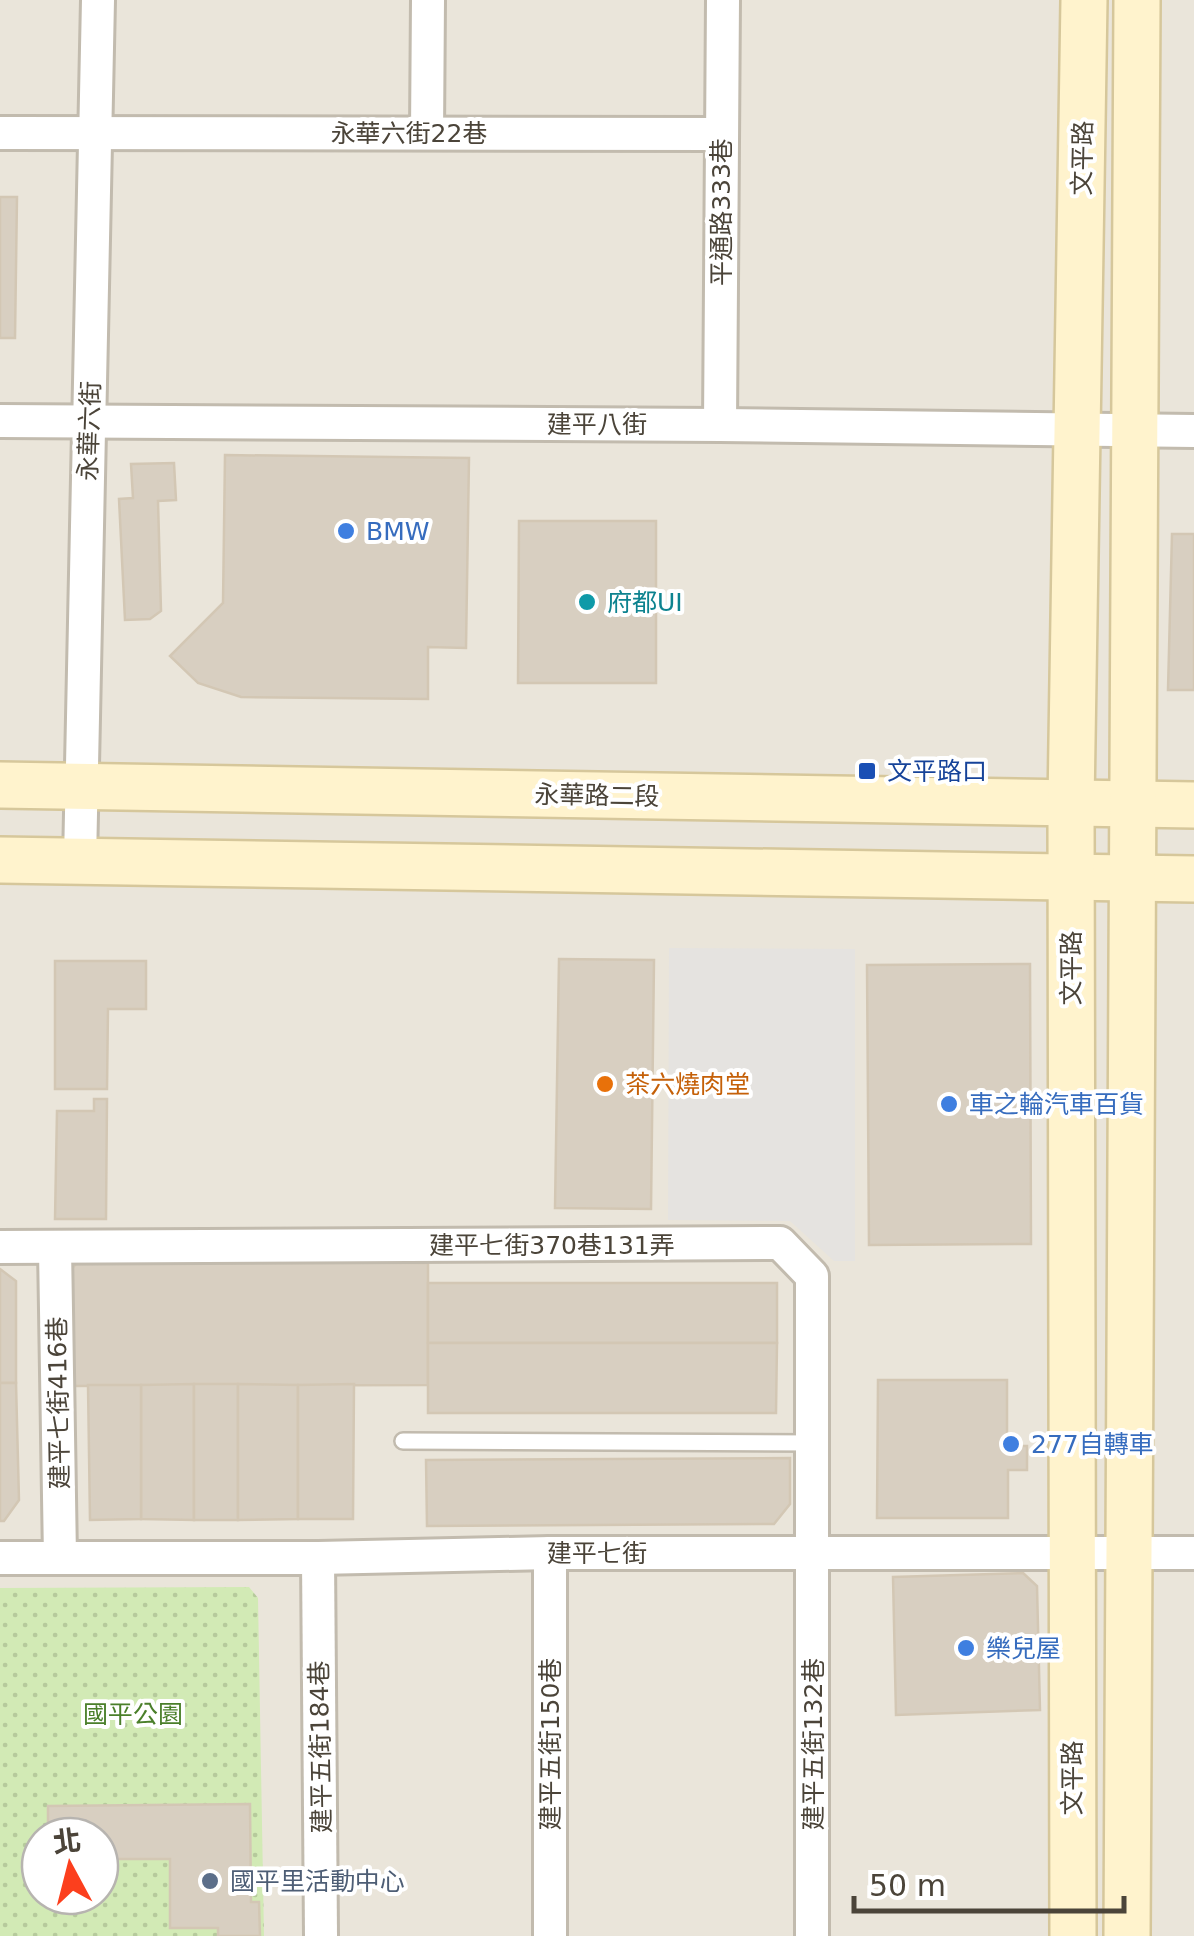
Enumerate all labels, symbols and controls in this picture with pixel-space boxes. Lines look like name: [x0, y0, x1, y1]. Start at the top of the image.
street label: 永華六街22巷: [331, 119, 487, 148]
street label: 文平路: [1067, 120, 1098, 196]
street label: 平通路333巷: [707, 138, 736, 286]
street label: 永華六街: [73, 381, 106, 482]
street label: 建平八街: [547, 410, 647, 439]
place label: BMW: [366, 517, 429, 546]
marker: BMW: [335, 520, 357, 542]
place label: 府都UI: [607, 588, 683, 617]
marker: 府都UI: [576, 591, 598, 613]
place label: 文平路口: [887, 757, 987, 786]
marker: 文平路口: [856, 760, 878, 782]
street label: 永華路二段: [534, 780, 660, 811]
street label: 文平路: [1057, 930, 1086, 1006]
place label: 茶六燒肉堂: [625, 1070, 750, 1099]
marker: 茶六燒肉堂: [594, 1073, 616, 1095]
place label: 車之輪汽車百貨: [969, 1090, 1144, 1119]
marker: 車之輪汽車百貨: [938, 1093, 960, 1115]
street label: 建平七街370巷131弄: [429, 1231, 675, 1260]
street label: 建平七街416巷: [42, 1316, 75, 1490]
place label: 277自轉車: [1031, 1430, 1154, 1459]
marker: 277自轉車: [1000, 1433, 1022, 1455]
street label: 建平七街: [547, 1539, 647, 1568]
place label: 樂兒屋: [986, 1634, 1061, 1663]
marker: 樂兒屋: [955, 1637, 977, 1659]
street label: 建平五街150巷: [536, 1658, 565, 1830]
street label: 建平五街132巷: [799, 1658, 828, 1830]
street label: 建平五街184巷: [304, 1660, 337, 1834]
park label: 國平公園: [83, 1700, 183, 1729]
street label: 文平路: [1058, 1740, 1087, 1816]
north arrow: [20, 1816, 120, 1916]
text: 北: [51, 1824, 83, 1860]
scale bar: [854, 1851, 1124, 1913]
place label: 國平里活動中心: [230, 1867, 405, 1896]
text: 50 m: [869, 1868, 946, 1903]
marker: 國平里活動中心: [199, 1870, 221, 1892]

